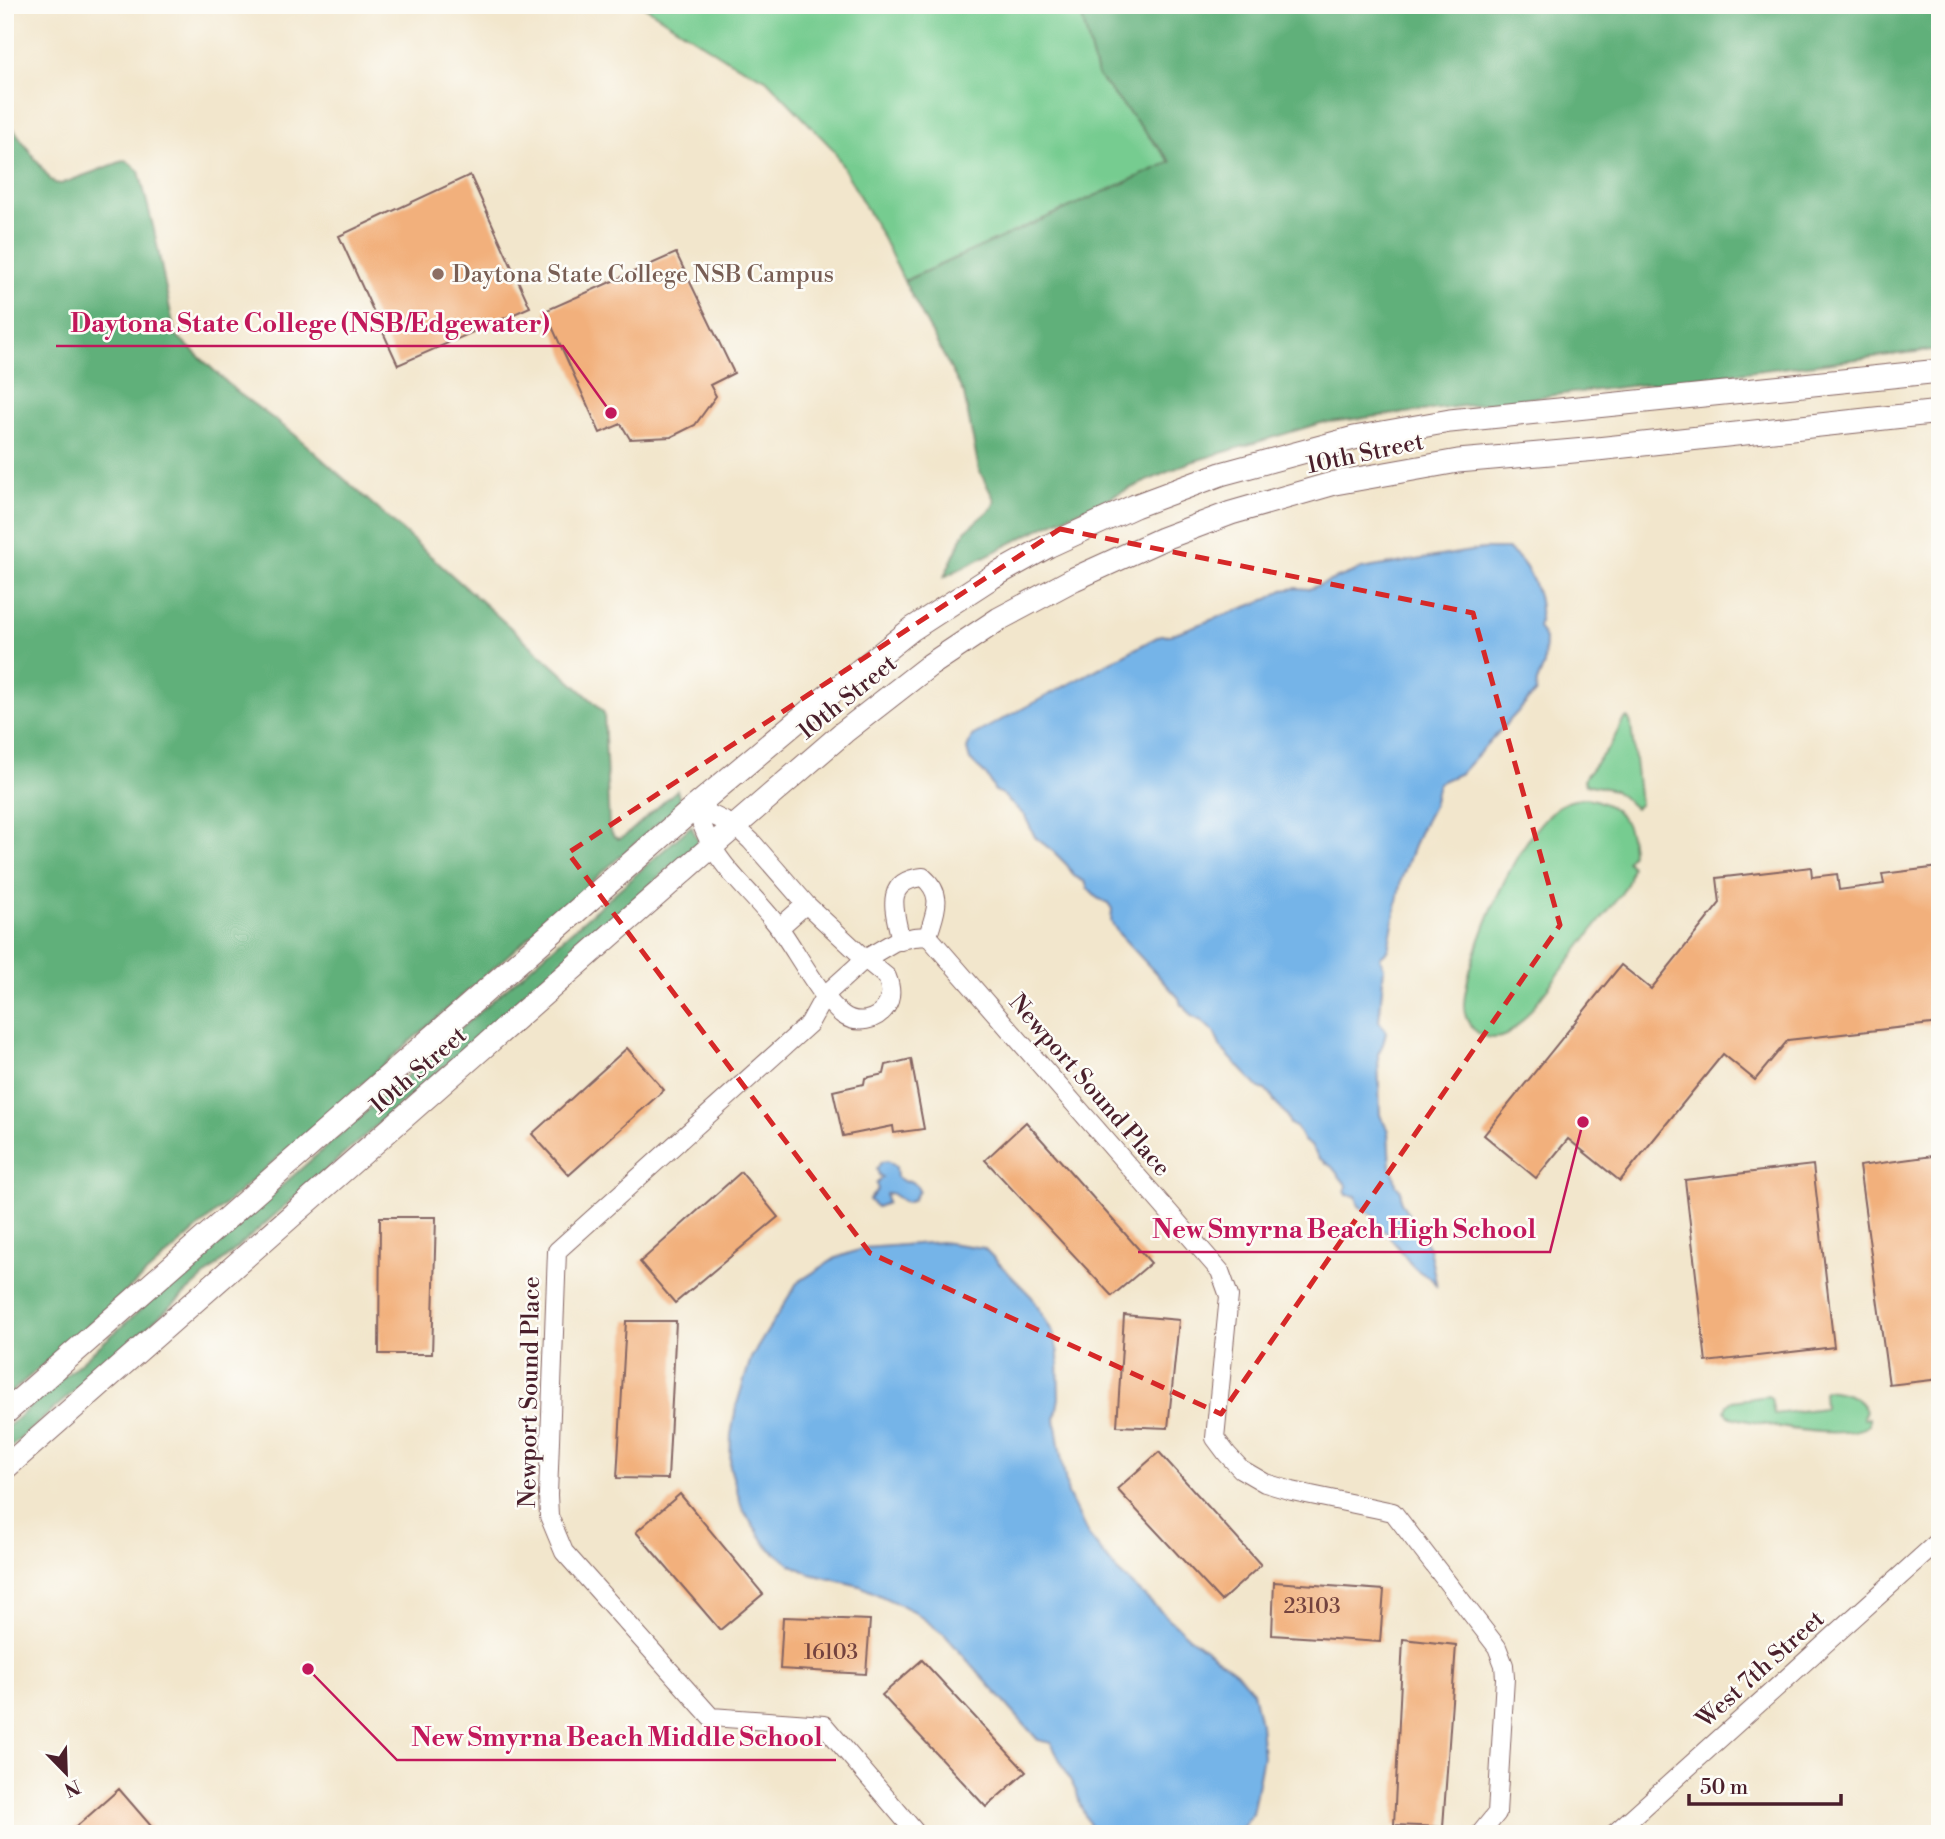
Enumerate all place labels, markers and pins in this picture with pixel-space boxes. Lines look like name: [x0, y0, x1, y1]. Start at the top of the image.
place label: Daytona State College NSB Campus: [452, 260, 834, 290]
marker: Daytona State College NSB Campus: [430, 266, 446, 282]
callout: Daytona State College (NSB/Edgewater): [56, 299, 563, 346]
callout: New Smyrna Beach High School: [1138, 1205, 1550, 1252]
callout: New Smyrna Beach Middle School: [397, 1713, 836, 1760]

